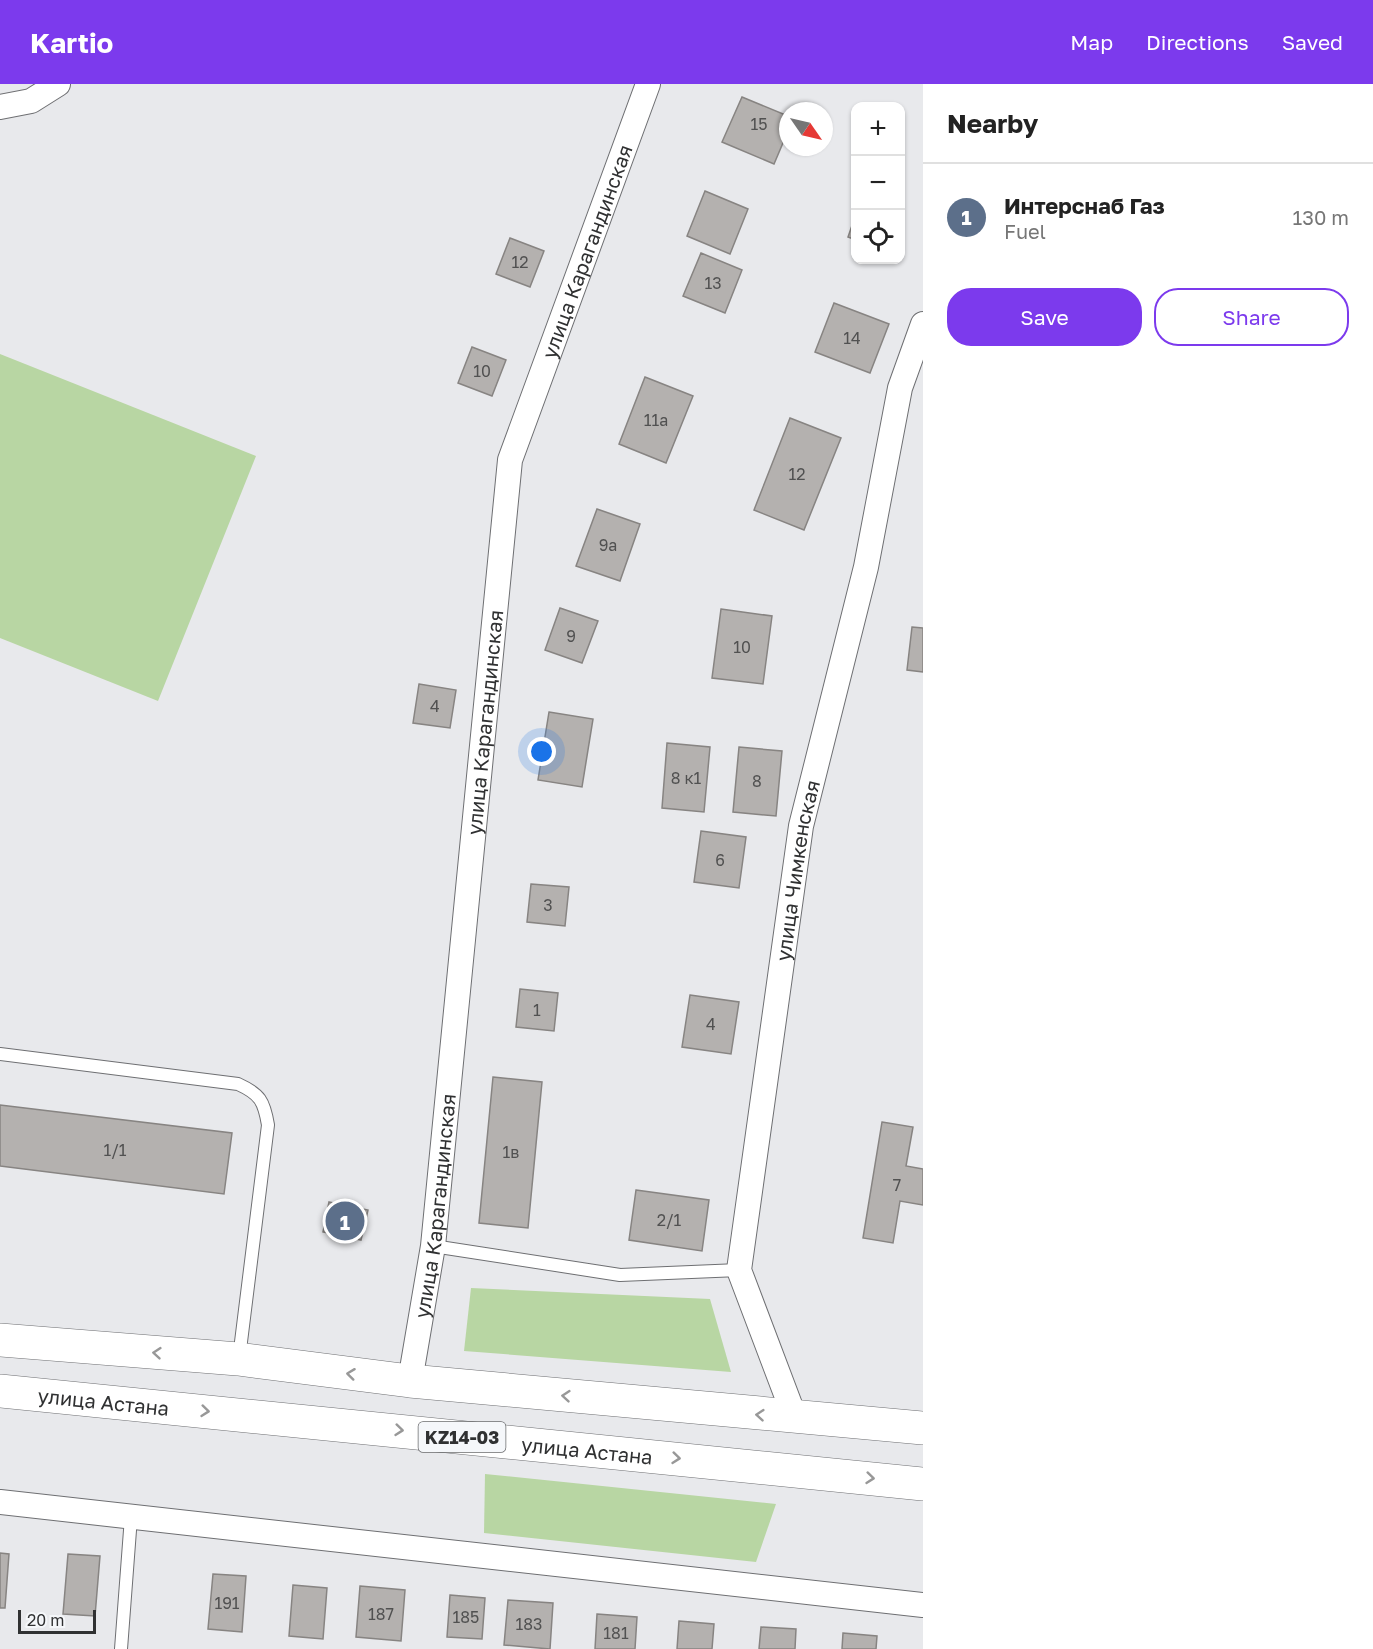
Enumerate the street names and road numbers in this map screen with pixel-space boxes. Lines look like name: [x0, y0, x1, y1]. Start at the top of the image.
street label: улица Карагандинская: [536, 141, 637, 362]
street label: улица Карагандинская: [461, 609, 507, 836]
street label: улица Чимкенская: [770, 777, 824, 963]
street label: улица Карагандинская: [409, 1092, 460, 1320]
street label: улица Астана: [37, 1383, 170, 1420]
road number: KZ14-03: [418, 1422, 506, 1452]
street label: улица Астана: [520, 1432, 654, 1469]

